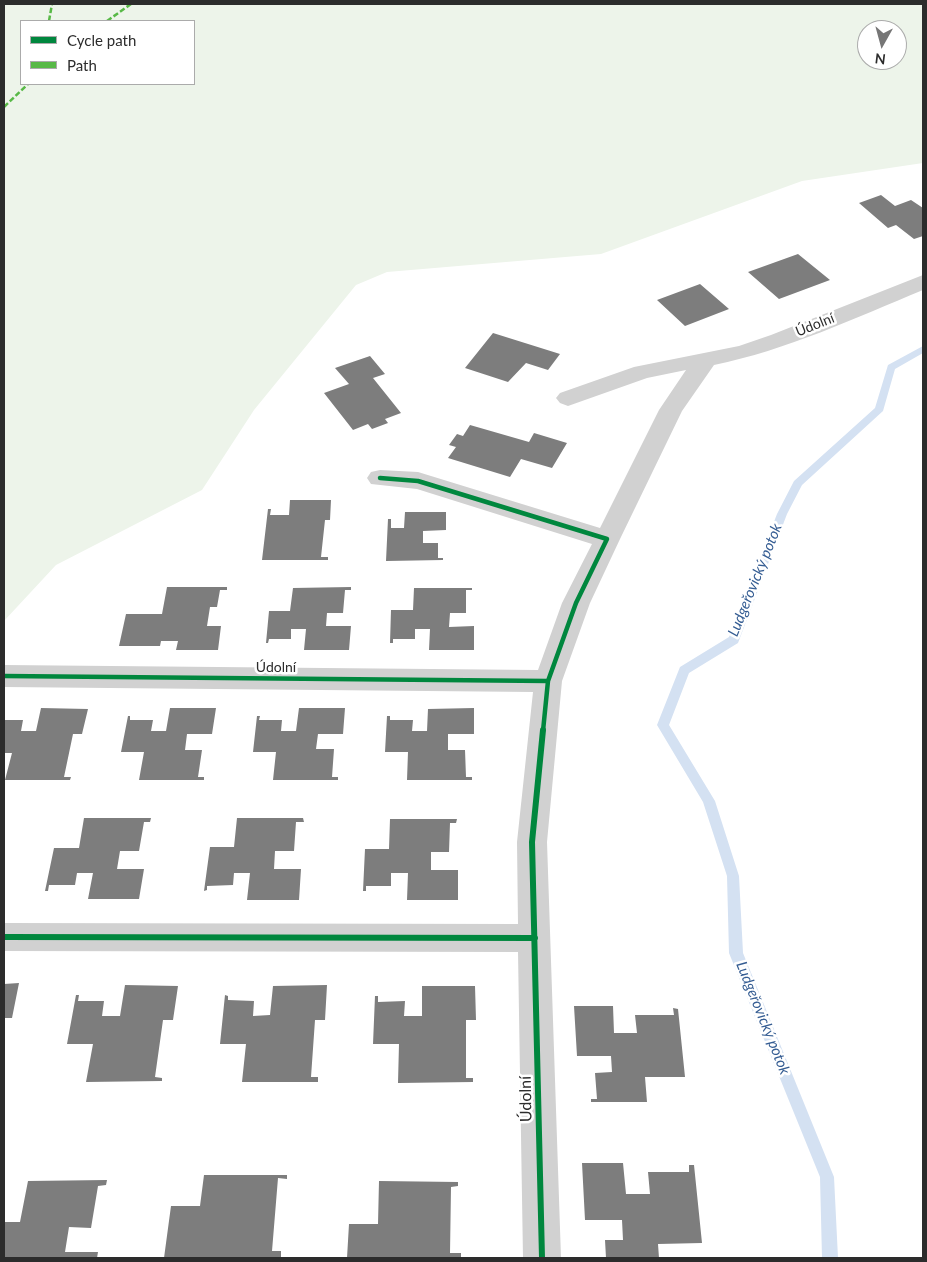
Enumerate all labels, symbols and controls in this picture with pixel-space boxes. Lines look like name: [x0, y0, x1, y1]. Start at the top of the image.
legend: [20, 20, 195, 85]
north arrow: [857, 20, 907, 70]
text: Cycle path: [67, 31, 136, 49]
text: N: [874, 50, 887, 68]
text: Path: [67, 56, 97, 74]
street label: Údolní: [793, 310, 837, 340]
water label: Ludgeřovický potok: [724, 521, 786, 639]
street label: Údolní: [256, 659, 296, 675]
water label: Ludgeřovický potok: [732, 959, 794, 1077]
street label: Údolní: [516, 1076, 536, 1122]

